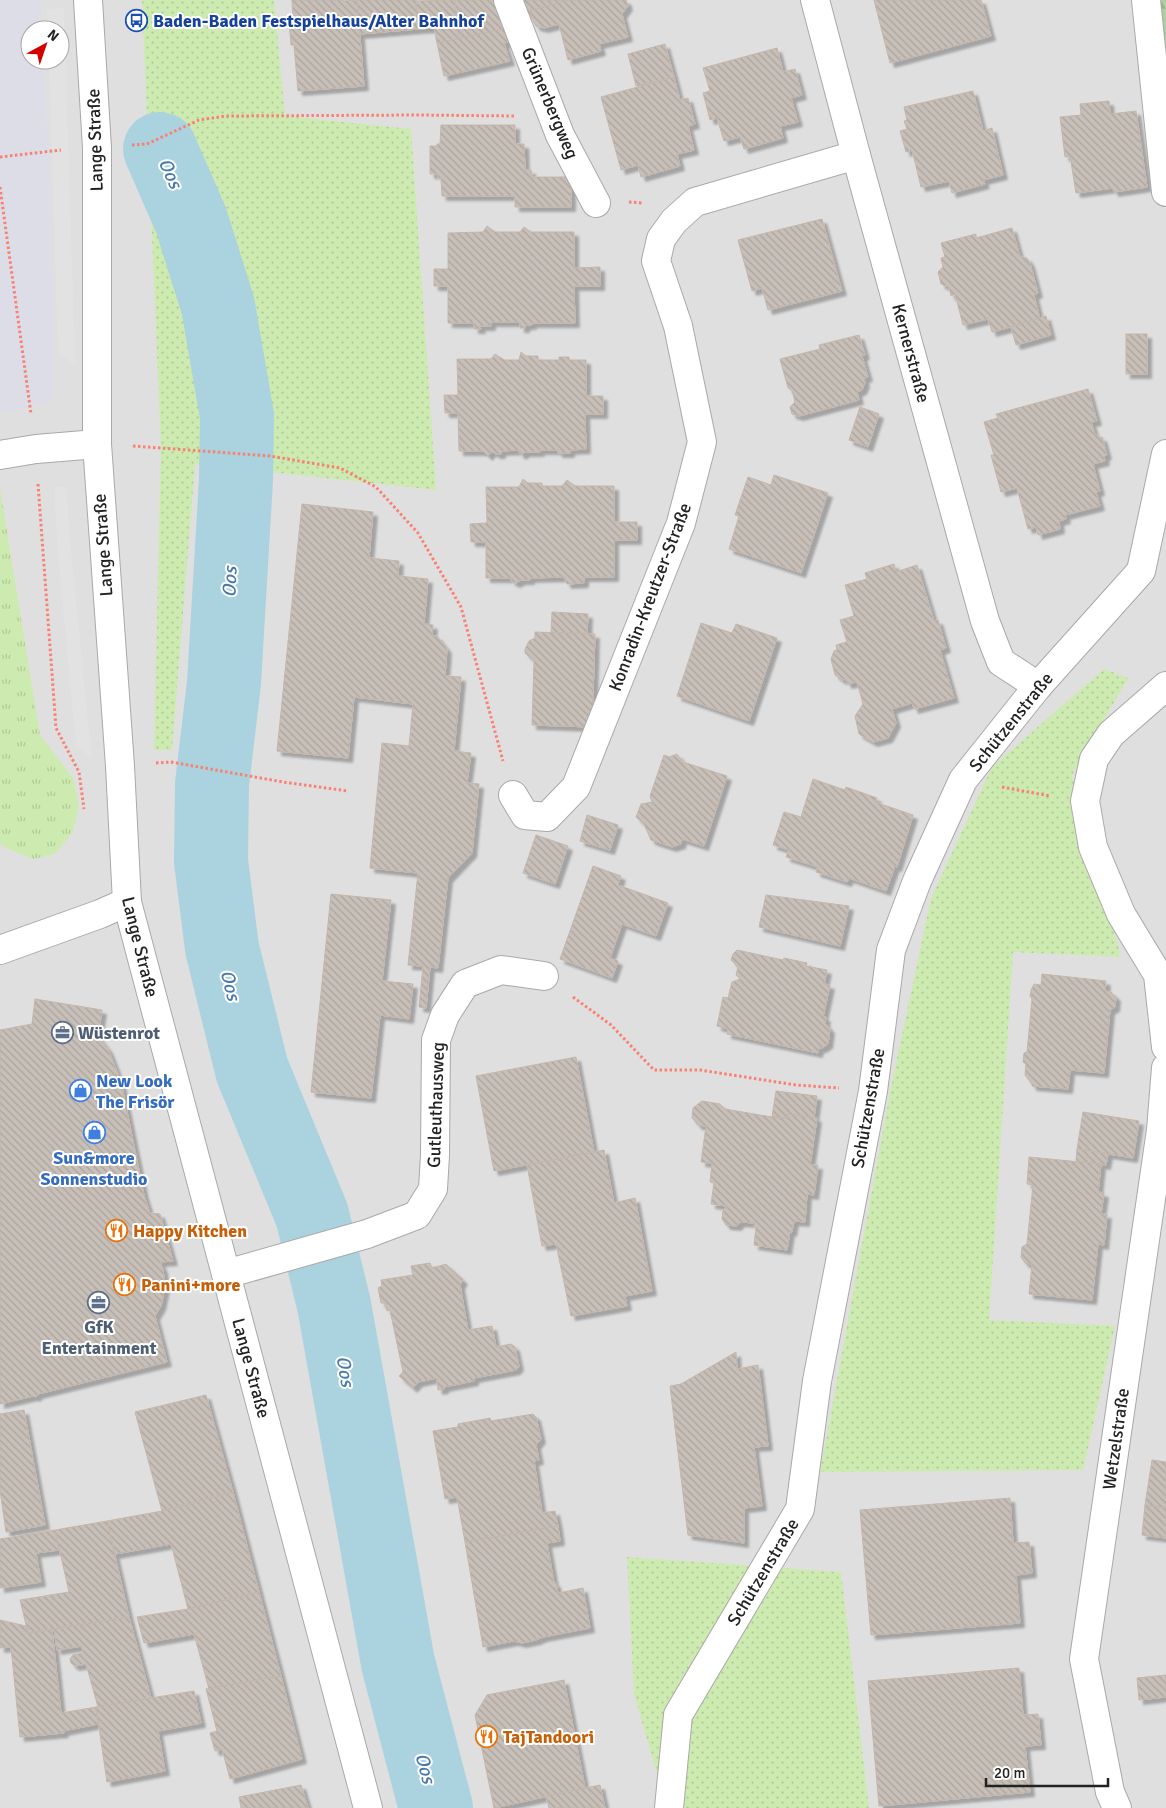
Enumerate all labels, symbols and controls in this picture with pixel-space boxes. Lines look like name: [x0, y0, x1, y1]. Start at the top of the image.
bus stop icon: Baden-Baden Festspielhaus/Alter Bahnhof: [125, 9, 149, 33]
place label: Baden-Baden Festspielhaus/Alter Bahnhof: [153, 10, 485, 32]
north arrow: [20, 20, 70, 70]
text: N: [44, 26, 62, 45]
street label: Grünerbergweg: [517, 44, 583, 162]
street label: Lange Straße: [82, 88, 108, 192]
water label: Oos: [153, 155, 188, 194]
street label: Kernerstraße: [887, 301, 935, 405]
street label: Lange Straße: [88, 493, 118, 597]
street label: Konradin-Kreutzer-Straße: [604, 500, 696, 694]
water label: Oos: [217, 564, 243, 598]
street label: Schützenstraße: [964, 668, 1058, 776]
street label: Lange Straße: [117, 894, 163, 1000]
water label: Oos: [215, 967, 246, 1005]
office icon: Wüstenrot: [50, 1021, 74, 1045]
place label: Wüstenrot: [78, 1022, 160, 1044]
street label: Gutleuthausweg: [423, 1042, 449, 1168]
street label: Schützenstraße: [847, 1046, 889, 1170]
place label: New Look The Frisör: [96, 1070, 175, 1113]
shop icon: New Look The Frisör: [68, 1079, 92, 1103]
shop icon: Sun&more Sonnenstudio: [82, 1121, 106, 1145]
place label: Sun&more Sonnenstudio: [41, 1147, 147, 1190]
restaurant icon: Happy Kitchen: [105, 1219, 129, 1243]
place label: Happy Kitchen: [133, 1220, 247, 1242]
restaurant icon: Panini+more: [113, 1273, 137, 1297]
place label: Panini+more: [141, 1274, 240, 1296]
office icon: GfK Entertainment: [87, 1290, 111, 1314]
street label: Lange Straße: [227, 1315, 275, 1421]
place label: GfK Entertainment: [42, 1316, 157, 1359]
water label: Oos: [331, 1354, 360, 1390]
street label: Wetzelstraße: [1098, 1387, 1134, 1491]
street label: Schützenstraße: [722, 1514, 804, 1630]
restaurant icon: TajTandoori: [475, 1725, 499, 1749]
place label: TajTandoori: [503, 1726, 594, 1748]
water label: Oos: [409, 1750, 441, 1788]
scale bar: [986, 1756, 1108, 1788]
text: 20 m: [994, 1764, 1025, 1782]

